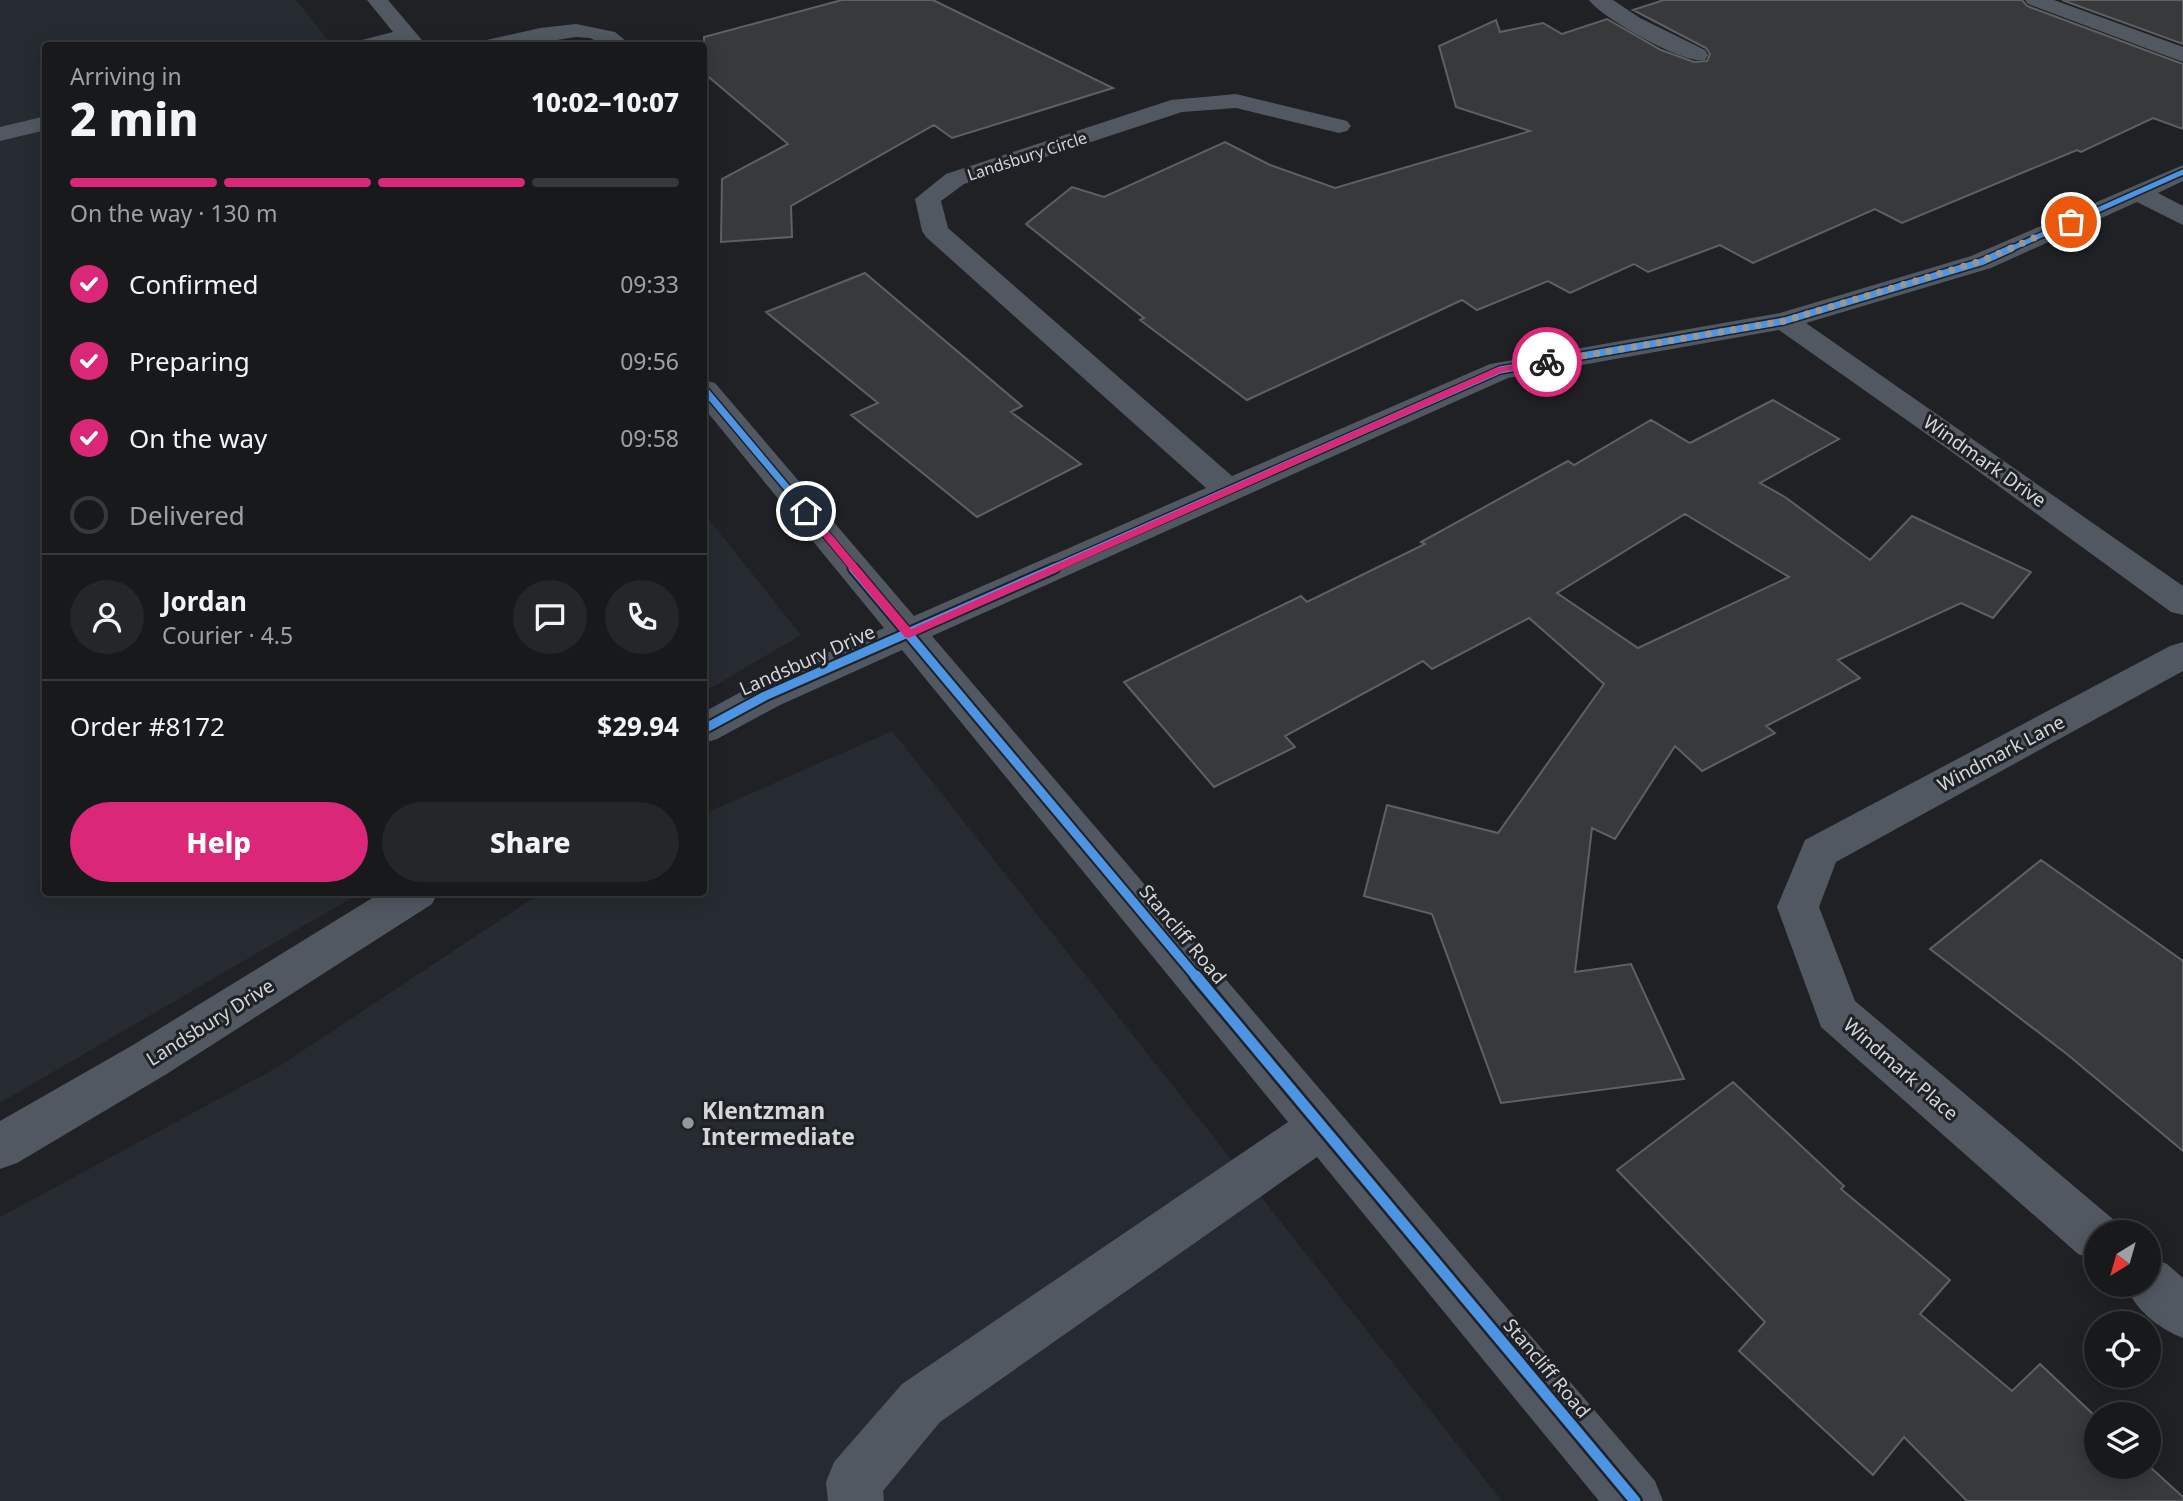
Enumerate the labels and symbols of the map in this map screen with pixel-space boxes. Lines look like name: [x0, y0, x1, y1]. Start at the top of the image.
street label: Landsbury Circle: [964, 126, 1090, 186]
pin: [2041, 192, 2101, 252]
courier: [1512, 327, 1582, 397]
street label: Windmark Drive: [1918, 409, 2052, 513]
pin: [776, 481, 836, 541]
street label: Landsbury Drive: [735, 618, 879, 702]
street label: Windmark Lane: [1933, 709, 2069, 797]
street label: Stancliff Road: [1134, 879, 1232, 989]
street label: Landsbury Drive: [141, 972, 279, 1072]
street label: Windmark Place: [1838, 1012, 1964, 1126]
place label: Klentzman Intermediate: [702, 1094, 855, 1152]
marker: Klentzman Intermediate: [680, 1115, 696, 1131]
north arrow: [2084, 1220, 2161, 1297]
street label: Stancliff Road: [1498, 1313, 1596, 1423]

